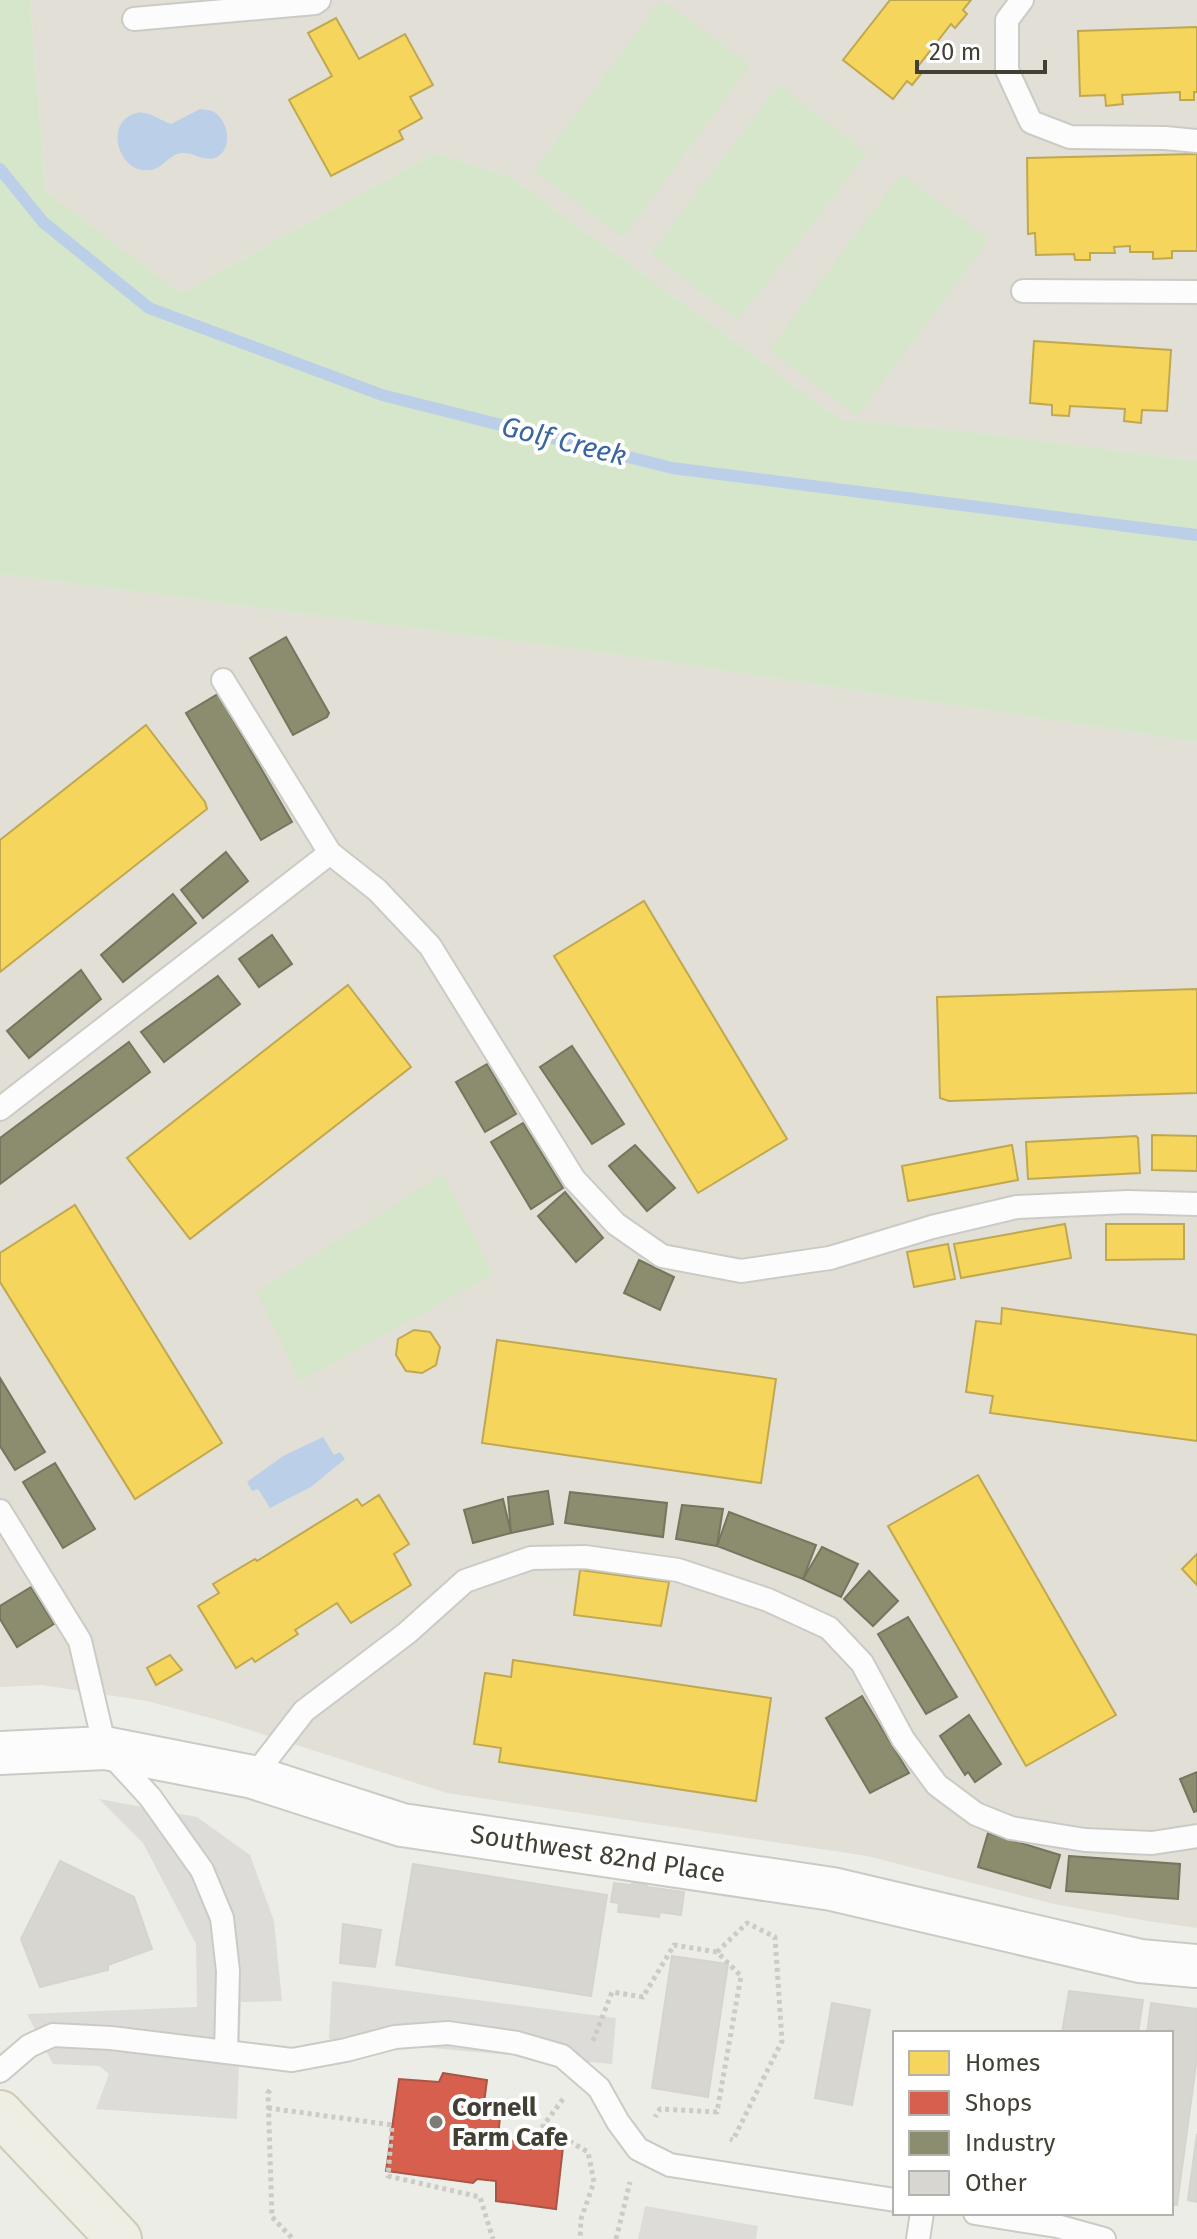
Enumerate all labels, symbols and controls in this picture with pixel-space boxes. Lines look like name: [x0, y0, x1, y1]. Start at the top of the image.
scale bar: [917, 24, 1045, 74]
text: 20 m: [929, 38, 981, 66]
water label: Golf Creek: [498, 410, 630, 472]
street label: Southwest 82nd Place: [468, 1819, 728, 1889]
legend: [893, 2031, 1173, 2215]
text: Homes: [965, 2049, 1040, 2077]
text: Shops: [965, 2089, 1032, 2117]
place label: Cornell Farm Cafe: [452, 2092, 568, 2153]
marker: Cornell Farm Cafe: [427, 2113, 445, 2131]
text: Industry: [965, 2129, 1056, 2157]
text: Other: [965, 2169, 1027, 2197]

